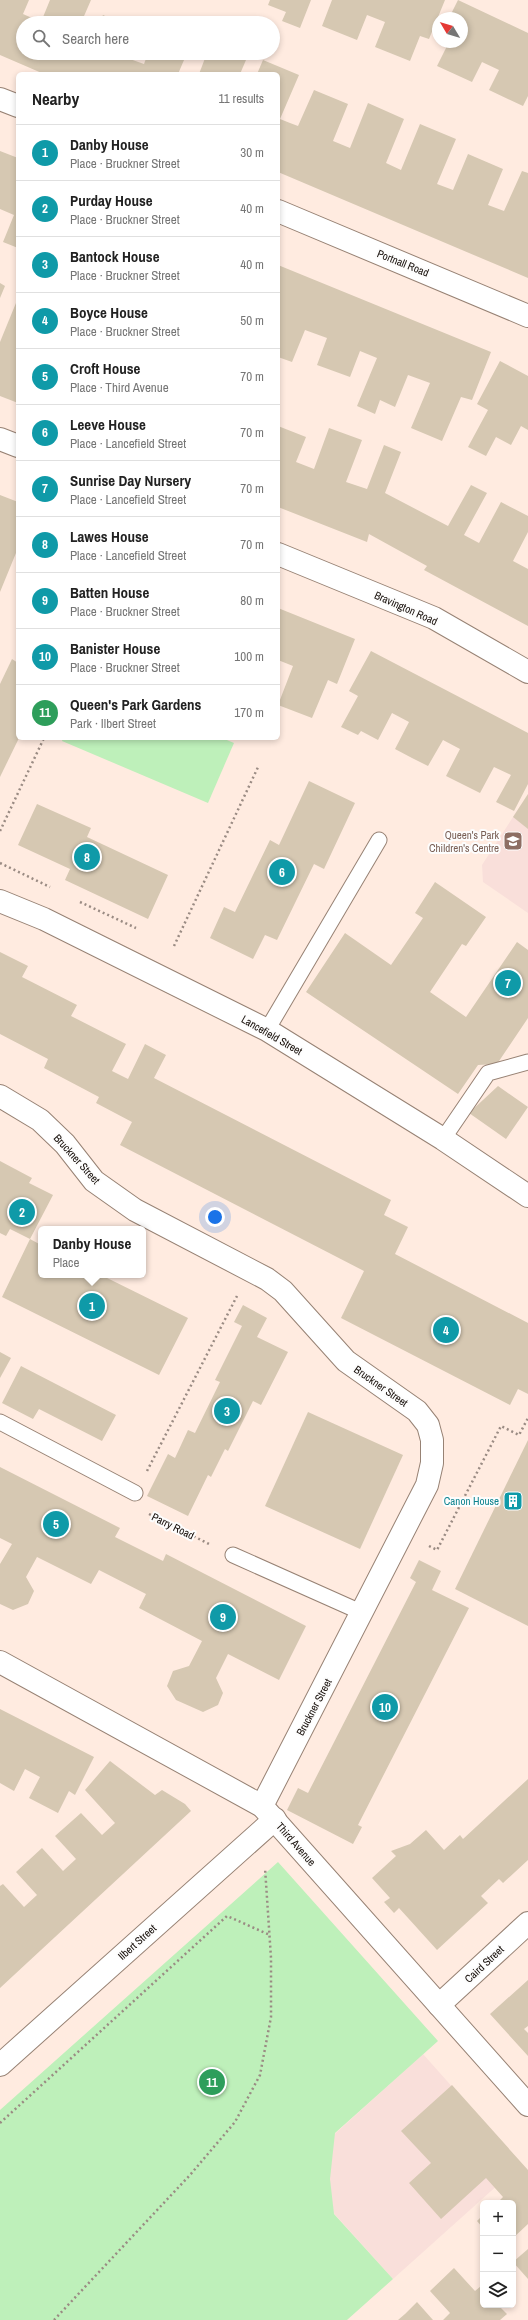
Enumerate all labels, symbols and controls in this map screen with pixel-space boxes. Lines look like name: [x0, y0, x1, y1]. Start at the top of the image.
north arrow: [432, 12, 468, 48]
search box: [16, 16, 280, 60]
icon: search: [30, 27, 52, 49]
text: Search here: [62, 28, 129, 49]
text: Nearby: [32, 87, 79, 110]
text: 11 results: [219, 90, 264, 107]
text: Danby House: [70, 134, 149, 155]
text: 1: [42, 144, 48, 161]
text: 30 m: [240, 144, 264, 161]
text: Place · Bruckner Street: [70, 155, 180, 172]
text: Purday House: [70, 190, 153, 211]
text: 2: [42, 200, 48, 217]
text: 40 m: [240, 200, 264, 217]
text: Place · Bruckner Street: [70, 211, 180, 228]
text: Bantock House: [70, 246, 160, 267]
street label: Portnall Road: [375, 246, 431, 280]
text: 3: [42, 256, 48, 273]
text: 40 m: [240, 256, 264, 273]
text: Place · Bruckner Street: [70, 267, 180, 284]
text: Boyce House: [70, 302, 148, 323]
text: 4: [42, 312, 48, 329]
text: 50 m: [240, 312, 264, 329]
text: Place · Bruckner Street: [70, 323, 180, 340]
text: Croft House: [70, 358, 140, 379]
text: 5: [42, 368, 48, 385]
text: 70 m: [240, 368, 264, 385]
text: Place · Third Avenue: [70, 379, 169, 396]
text: Leeve House: [70, 414, 146, 435]
text: 6: [42, 424, 48, 441]
text: 70 m: [240, 424, 264, 441]
text: Place · Lancefield Street: [70, 435, 186, 452]
text: Sunrise Day Nursery: [70, 470, 191, 491]
text: 7: [42, 480, 48, 497]
text: 70 m: [240, 480, 264, 497]
text: Place · Lancefield Street: [70, 491, 186, 508]
text: Lawes House: [70, 526, 149, 547]
text: 8: [42, 536, 48, 553]
text: 70 m: [240, 536, 264, 553]
text: Place · Lancefield Street: [70, 547, 186, 564]
text: Batten House: [70, 582, 149, 603]
street label: Bravington Road: [372, 588, 440, 628]
text: 9: [42, 592, 48, 609]
text: 80 m: [240, 592, 264, 609]
text: Place · Bruckner Street: [70, 603, 180, 620]
text: Banister House: [70, 638, 160, 659]
text: 10: [39, 648, 51, 665]
text: 100 m: [234, 648, 264, 665]
text: Place · Bruckner Street: [70, 659, 180, 676]
text: Queen's Park Gardens: [70, 694, 201, 715]
text: 11: [39, 704, 51, 721]
text: 170 m: [234, 704, 264, 721]
text: Park · Ilbert Street: [70, 715, 156, 732]
place label: Queen's Park Children's Centre: [429, 828, 499, 855]
school or university icon: Queen's Park Children's Centre: [502, 830, 524, 852]
pin: 8: [74, 842, 100, 872]
pin: 6: [269, 857, 295, 887]
pin: 7: [495, 968, 521, 998]
street label: Lancefield Street: [239, 1012, 305, 1058]
street label: Bruckner Street: [51, 1131, 103, 1187]
pin: 2: [9, 1197, 35, 1227]
your location: [205, 1207, 225, 1227]
popup: [38, 1226, 146, 1278]
text: Danby House: [53, 1233, 131, 1254]
text: Place: [53, 1254, 79, 1271]
pin: 1: [79, 1291, 105, 1321]
pin: 4: [433, 1315, 459, 1345]
street label: Bruckner Street: [351, 1362, 411, 1410]
pin: 3: [214, 1396, 240, 1426]
building icon: Canon House: [502, 1490, 524, 1512]
place label: Canon House: [444, 1494, 499, 1508]
pin: 5: [43, 1509, 69, 1539]
street label: Parry Road: [149, 1510, 197, 1542]
pin: 9: [210, 1602, 236, 1632]
street label: Bruckner Street: [293, 1676, 335, 1738]
pin: 10: [372, 1692, 398, 1722]
street label: Third Avenue: [273, 1819, 319, 1869]
street label: Ilbert Street: [115, 1921, 159, 1963]
street label: Caird Street: [461, 1942, 507, 1986]
pin: 11: [199, 2067, 225, 2097]
map controls: [480, 2200, 516, 2308]
button: +: [480, 2200, 516, 2236]
button: −: [480, 2236, 516, 2272]
button: layers: [480, 2272, 516, 2308]

